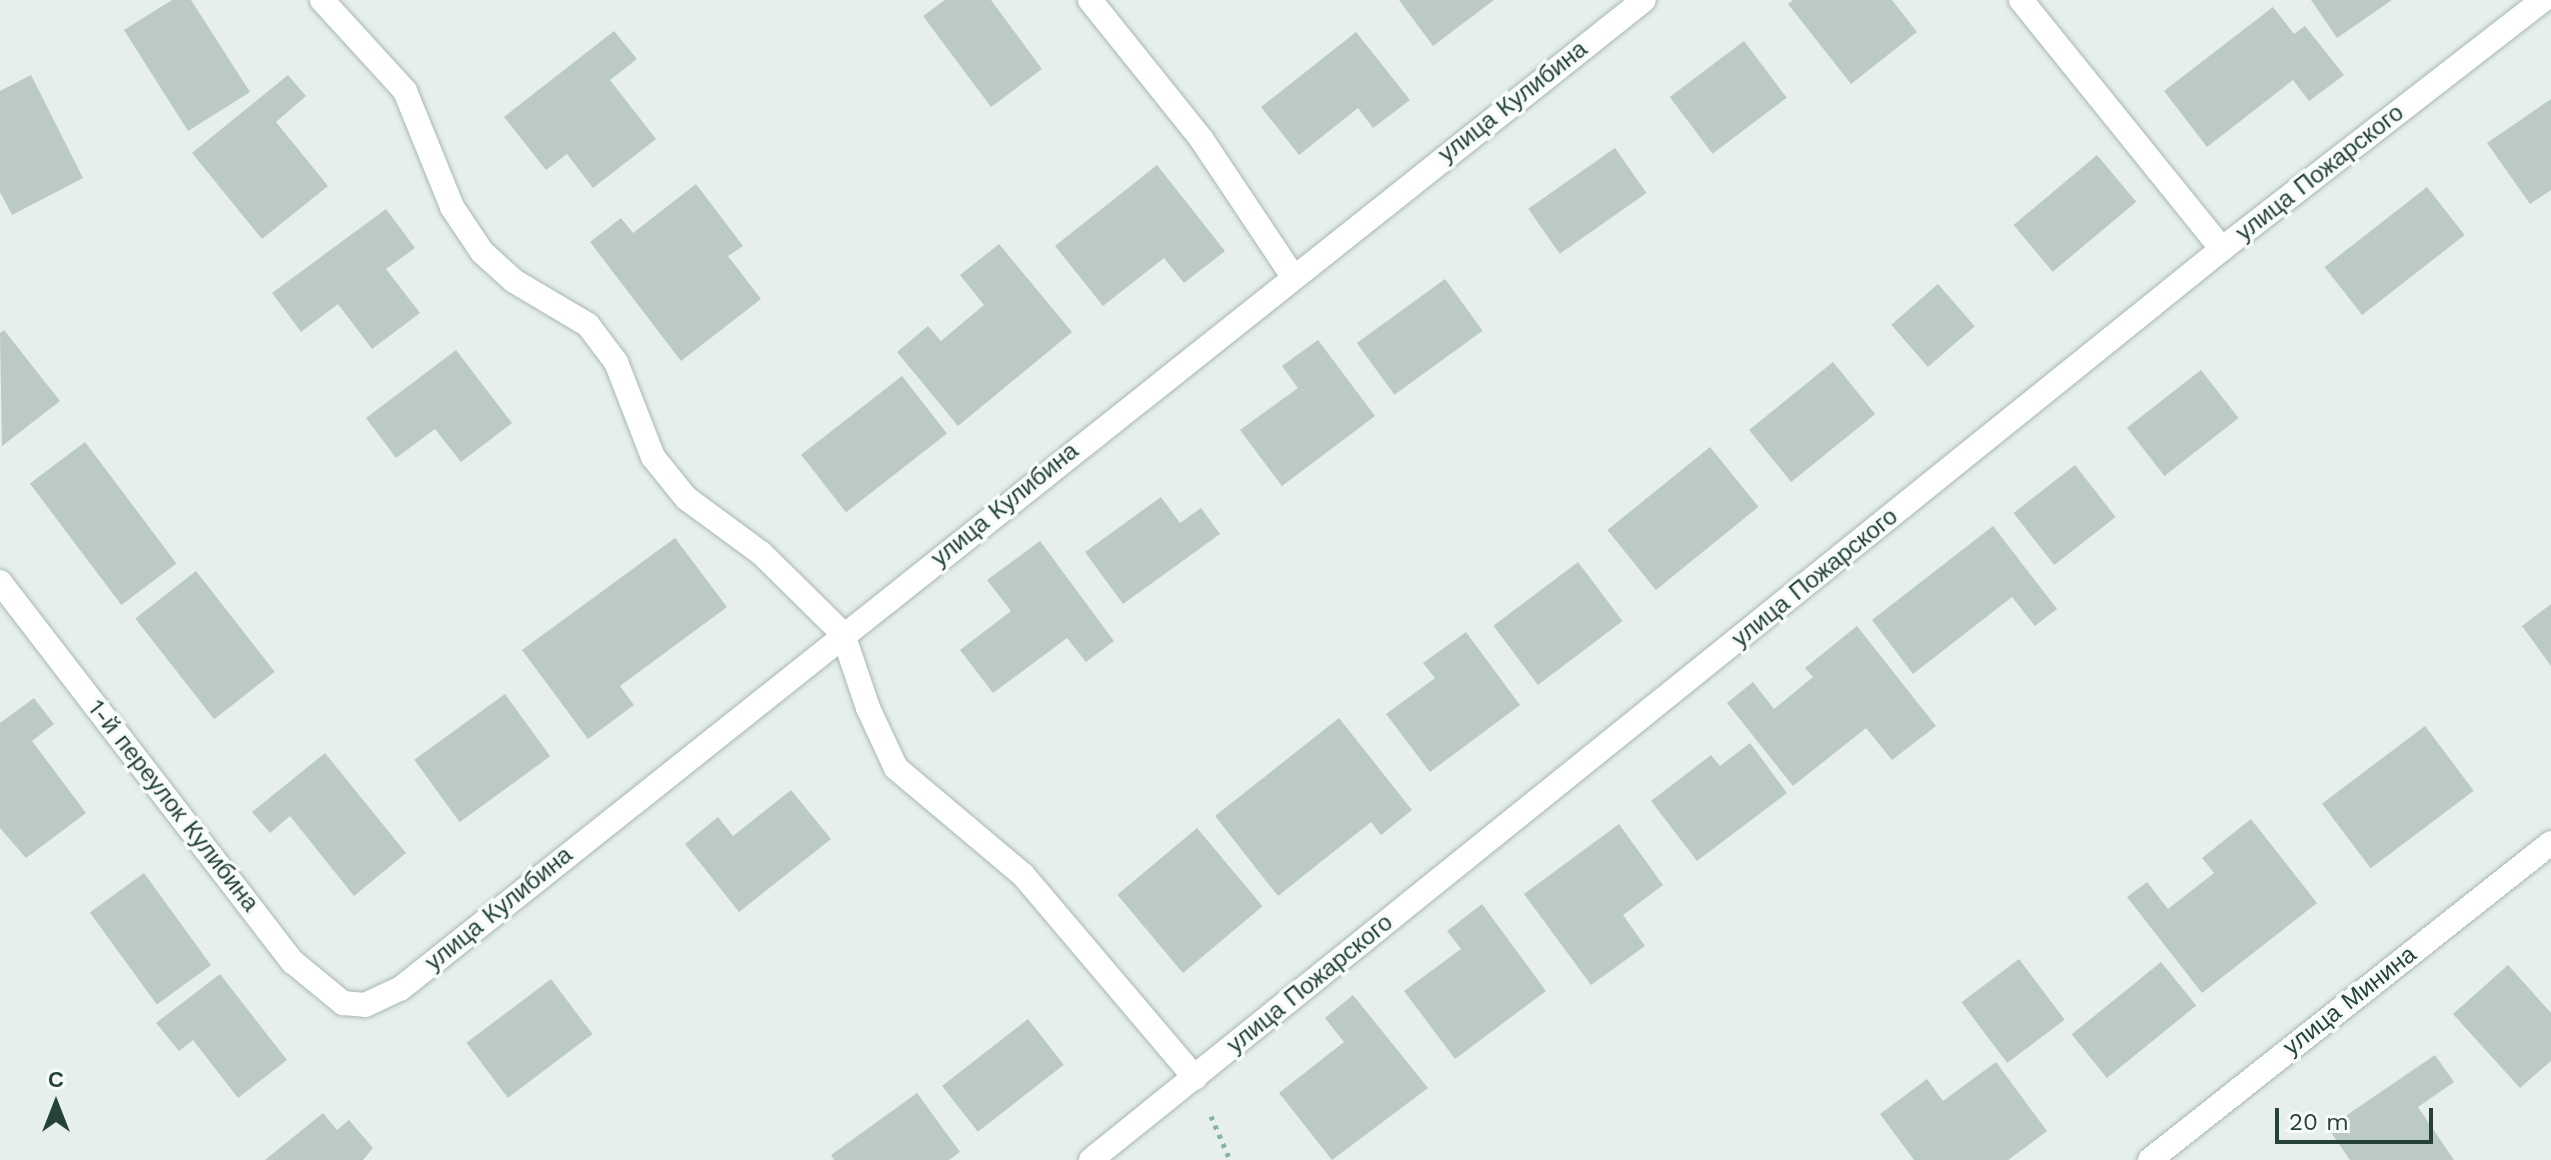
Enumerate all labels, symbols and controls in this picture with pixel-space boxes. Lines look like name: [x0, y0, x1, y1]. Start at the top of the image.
street label: улица Кулибина: [1433, 35, 1593, 169]
street label: улица Пожарского: [2230, 99, 2410, 247]
street label: улица Кулибина: [926, 437, 1084, 573]
street label: улица Пожарского: [1726, 502, 1904, 654]
street label: 1-й переулок Кулибина: [82, 695, 264, 917]
street label: улица Кулибина: [420, 841, 578, 977]
street label: улица Пожарского: [1221, 908, 1399, 1060]
street label: улица Минина: [2278, 940, 2422, 1062]
north arrow: [16, 1064, 96, 1144]
text: С: [48, 1067, 64, 1092]
scale bar: [2279, 1092, 2437, 1142]
text: 20 m: [2289, 1108, 2349, 1136]

